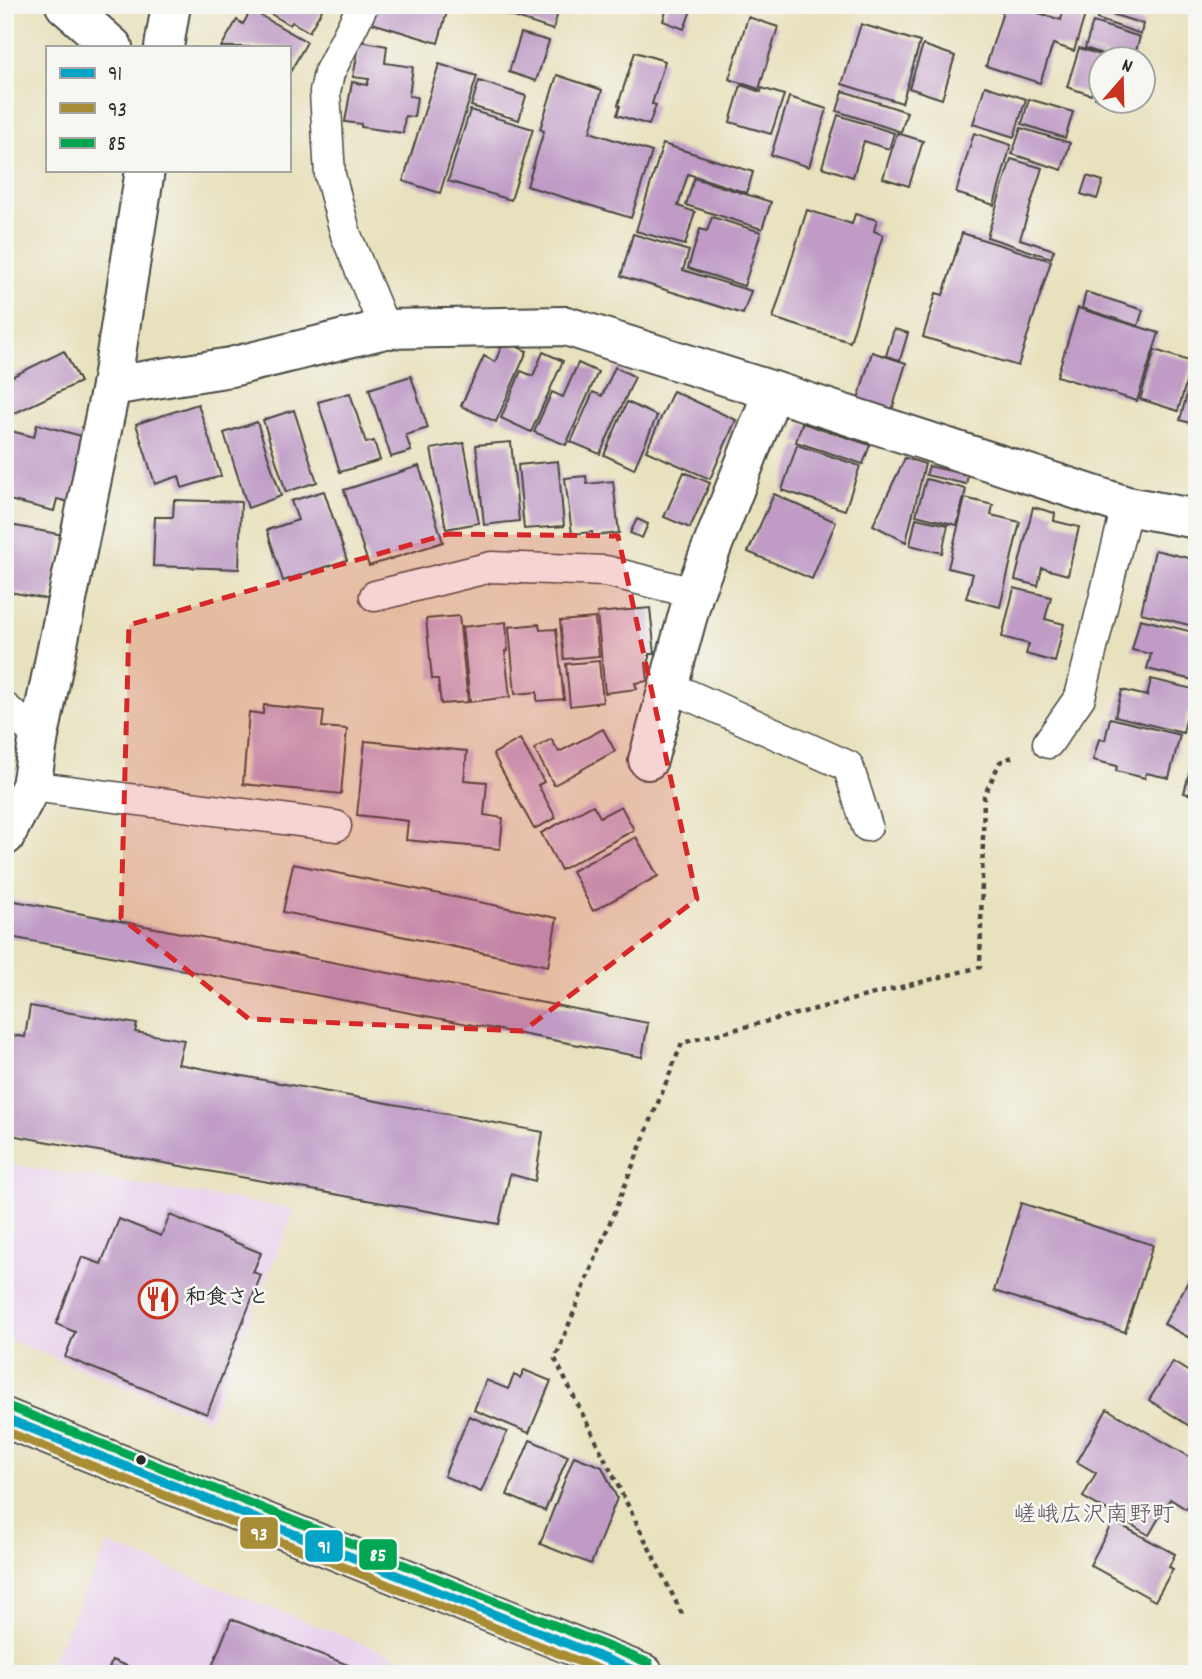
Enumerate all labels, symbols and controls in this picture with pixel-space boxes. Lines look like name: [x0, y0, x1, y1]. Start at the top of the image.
legend: [46, 46, 290, 172]
north arrow: [1086, 46, 1156, 116]
text: N: [1118, 53, 1136, 82]
text: 91: [108, 61, 122, 91]
text: 93: [108, 97, 127, 127]
text: 85: [108, 131, 126, 161]
restaurant icon: 和食さと: [137, 1278, 179, 1320]
place label: 和食さと: [185, 1284, 269, 1314]
unlabelled marker: [134, 1453, 148, 1467]
district label: 嵯峨広沢南野町: [1014, 1500, 1175, 1533]
line badge: 93: [239, 1516, 279, 1550]
text: 93: [250, 1523, 268, 1550]
line badge: 91: [304, 1529, 344, 1563]
text: 91: [318, 1536, 330, 1563]
line badge: 85: [358, 1538, 398, 1571]
text: 85: [370, 1544, 386, 1571]

